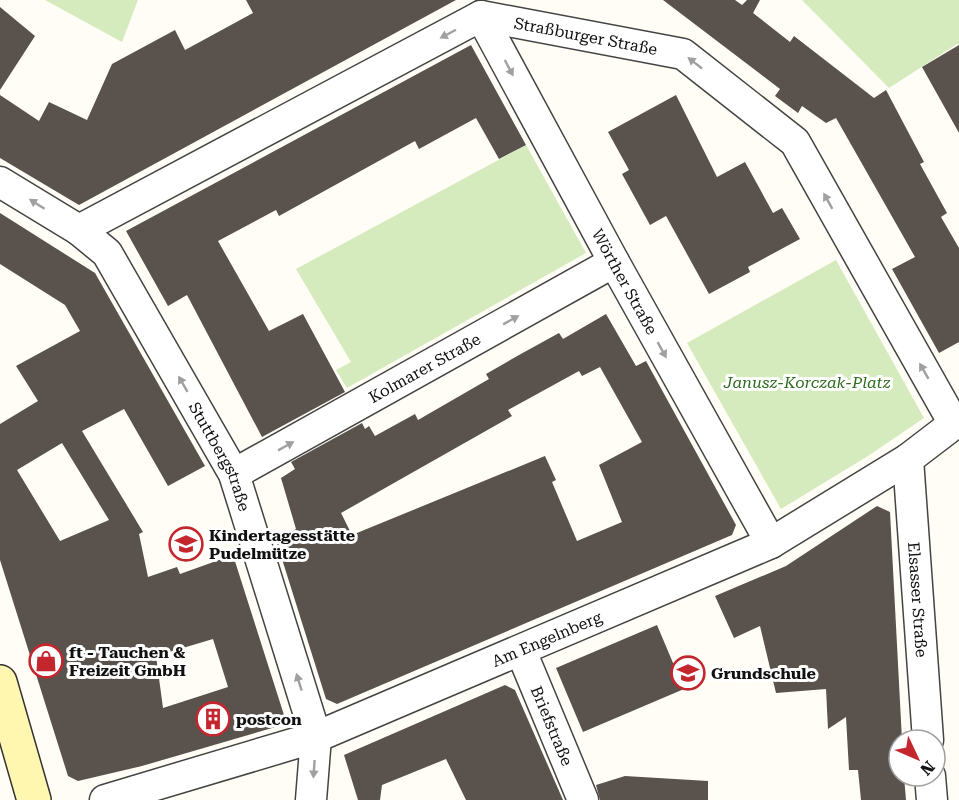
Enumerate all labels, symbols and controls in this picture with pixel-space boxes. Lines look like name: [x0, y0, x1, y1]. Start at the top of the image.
street label: Straßburger Straße: [512, 13, 659, 59]
one-way arrow: [439, 29, 456, 39]
one-way arrow: [687, 57, 703, 70]
one-way arrow: [504, 59, 514, 76]
one-way arrow: [823, 192, 833, 209]
one-way arrow: [29, 199, 45, 210]
street label: Wörther Straße: [588, 226, 662, 338]
one-way arrow: [503, 315, 520, 325]
street label: Kolmarer Straße: [365, 329, 484, 407]
one-way arrow: [657, 341, 667, 358]
one-way arrow: [919, 362, 929, 379]
park label: Janusz-Korczak-Platz: [723, 373, 890, 392]
one-way arrow: [177, 376, 188, 392]
street label: Stuttbergstraße: [185, 399, 254, 514]
one-way arrow: [277, 441, 294, 451]
school or university icon: Kindertagesstätte Pudelmütze: [168, 526, 204, 562]
place label: Kindertagesstätte Pudelmütze: [209, 526, 355, 563]
street label: Elsasser Straße: [904, 541, 931, 658]
street label: Am Engelnberg: [489, 607, 605, 671]
shop icon: ft - Tauchen & Freizeit GmbH: [28, 643, 64, 679]
place label: ft - Tauchen & Freizeit GmbH: [69, 643, 186, 680]
school or university icon: Grundschule: [670, 655, 706, 691]
place label: Grundschule: [711, 664, 816, 683]
one-way arrow: [294, 672, 303, 690]
street label: Briefstraße: [527, 683, 577, 769]
building icon: postcon: [195, 701, 231, 737]
place label: postcon: [236, 710, 302, 729]
north arrow: [887, 728, 947, 788]
text: N: [916, 757, 939, 779]
one-way arrow: [309, 759, 318, 778]

